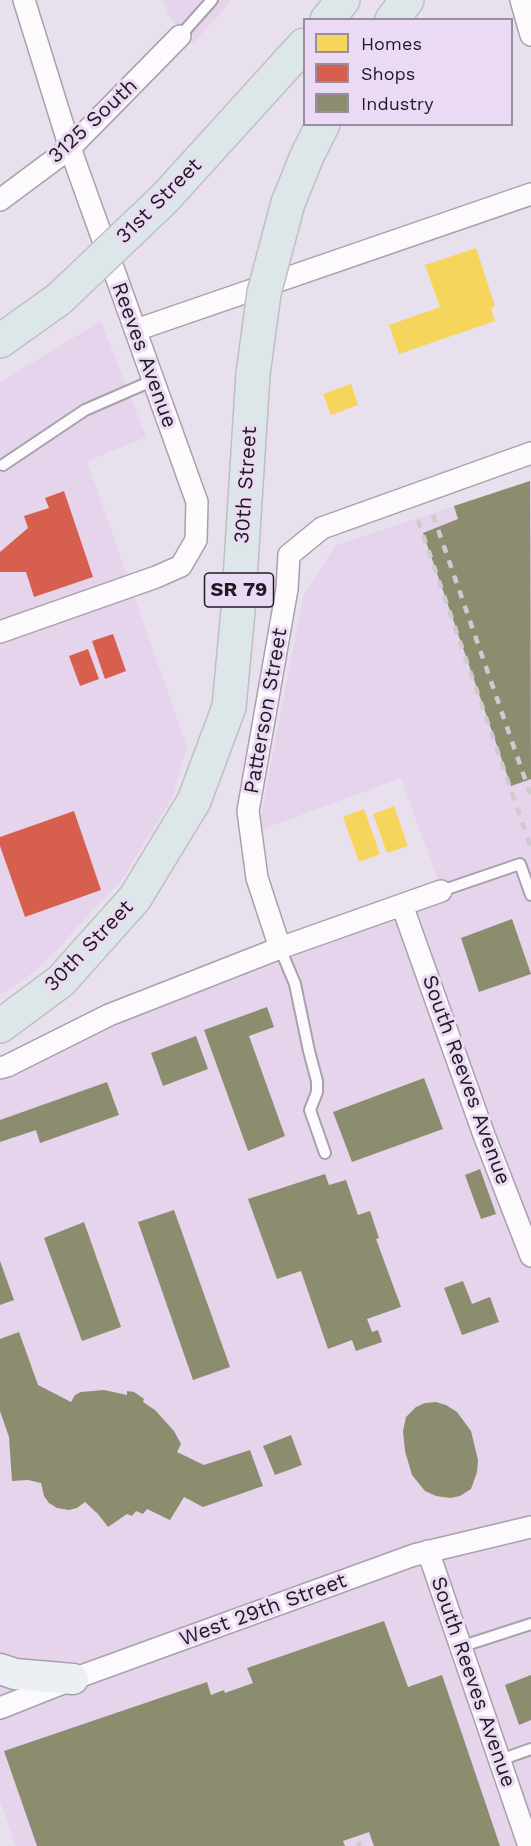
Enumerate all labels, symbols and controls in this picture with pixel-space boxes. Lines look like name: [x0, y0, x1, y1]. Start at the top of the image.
legend: [303, 18, 513, 126]
text: Homes: [361, 33, 422, 54]
text: Shops: [361, 63, 415, 84]
street label: 3125 South: [43, 73, 143, 169]
text: Industry: [361, 93, 433, 114]
street label: 31st Street: [111, 153, 207, 249]
street label: Reeves Avenue: [106, 279, 182, 431]
street label: 30th Street: [229, 426, 263, 544]
road number: SR 79: [204, 573, 274, 607]
street label: Patterson Street: [239, 626, 293, 796]
street label: 30th Street: [39, 895, 139, 997]
street label: South Reeves Avenue: [416, 972, 516, 1188]
street label: West 29th Street: [176, 1568, 350, 1652]
street label: South Reeves Avenue: [425, 1573, 521, 1791]

